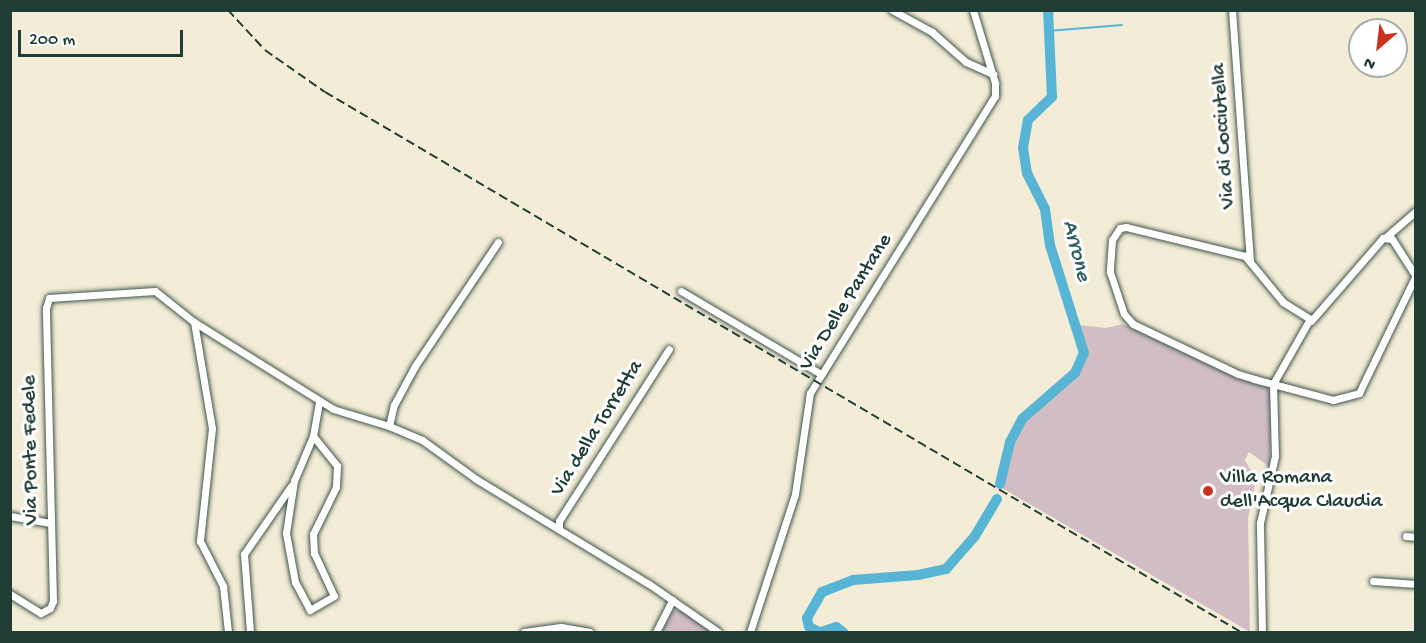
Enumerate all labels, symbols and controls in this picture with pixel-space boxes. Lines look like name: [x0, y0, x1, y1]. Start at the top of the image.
scale bar: [21, 18, 186, 56]
north arrow: [1348, 18, 1408, 78]
text: 200 m: [29, 30, 75, 51]
text: N: [1361, 52, 1379, 73]
street label: Via di Cocciutella: [1207, 62, 1243, 210]
water label: Arrone: [1055, 218, 1095, 284]
street label: Via Delle Pantane: [795, 230, 899, 376]
street label: Via della Torretta: [546, 356, 650, 502]
street label: Via Ponte Fedele: [18, 375, 46, 525]
place label: Villa Romana dell'Acqua Claudia: [1220, 466, 1382, 516]
marker: Villa Romana dell'Acqua Claudia: [1201, 484, 1215, 498]

